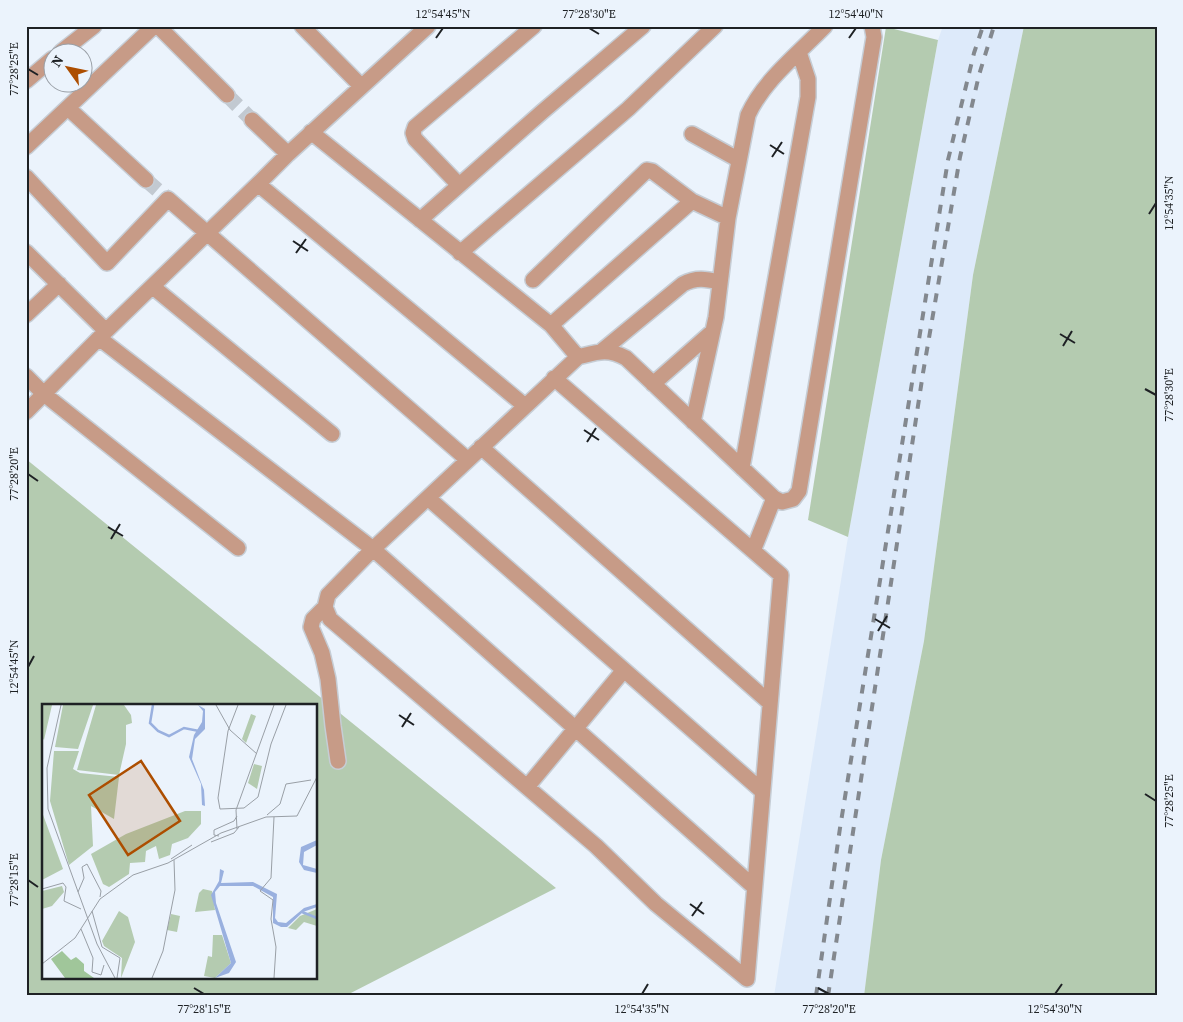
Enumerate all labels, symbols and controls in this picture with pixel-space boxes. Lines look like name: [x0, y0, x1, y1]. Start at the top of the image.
text: 12°54'45"N: [415, 6, 471, 22]
text: 77°28'30"E: [562, 6, 616, 22]
text: 12°54'40"N: [828, 6, 884, 22]
text: 77°28'25"E: [6, 42, 22, 96]
north arrow: [42, 42, 92, 92]
text: N: [46, 51, 68, 71]
text: 12°54'35"N: [1161, 175, 1177, 231]
text: 77°28'30"E: [1161, 368, 1177, 422]
text: 77°28'20"E: [6, 447, 22, 501]
text: 12°54'45"N: [6, 639, 22, 695]
inset map: [42, 704, 318, 980]
text: 77°28'25"E: [1161, 774, 1177, 828]
text: 77°28'15"E: [6, 853, 22, 907]
text: 77°28'15"E: [177, 1001, 231, 1017]
text: 12°54'35"N: [614, 1001, 670, 1017]
text: 77°28'20"E: [802, 1001, 856, 1017]
text: 12°54'30"N: [1027, 1001, 1083, 1017]

